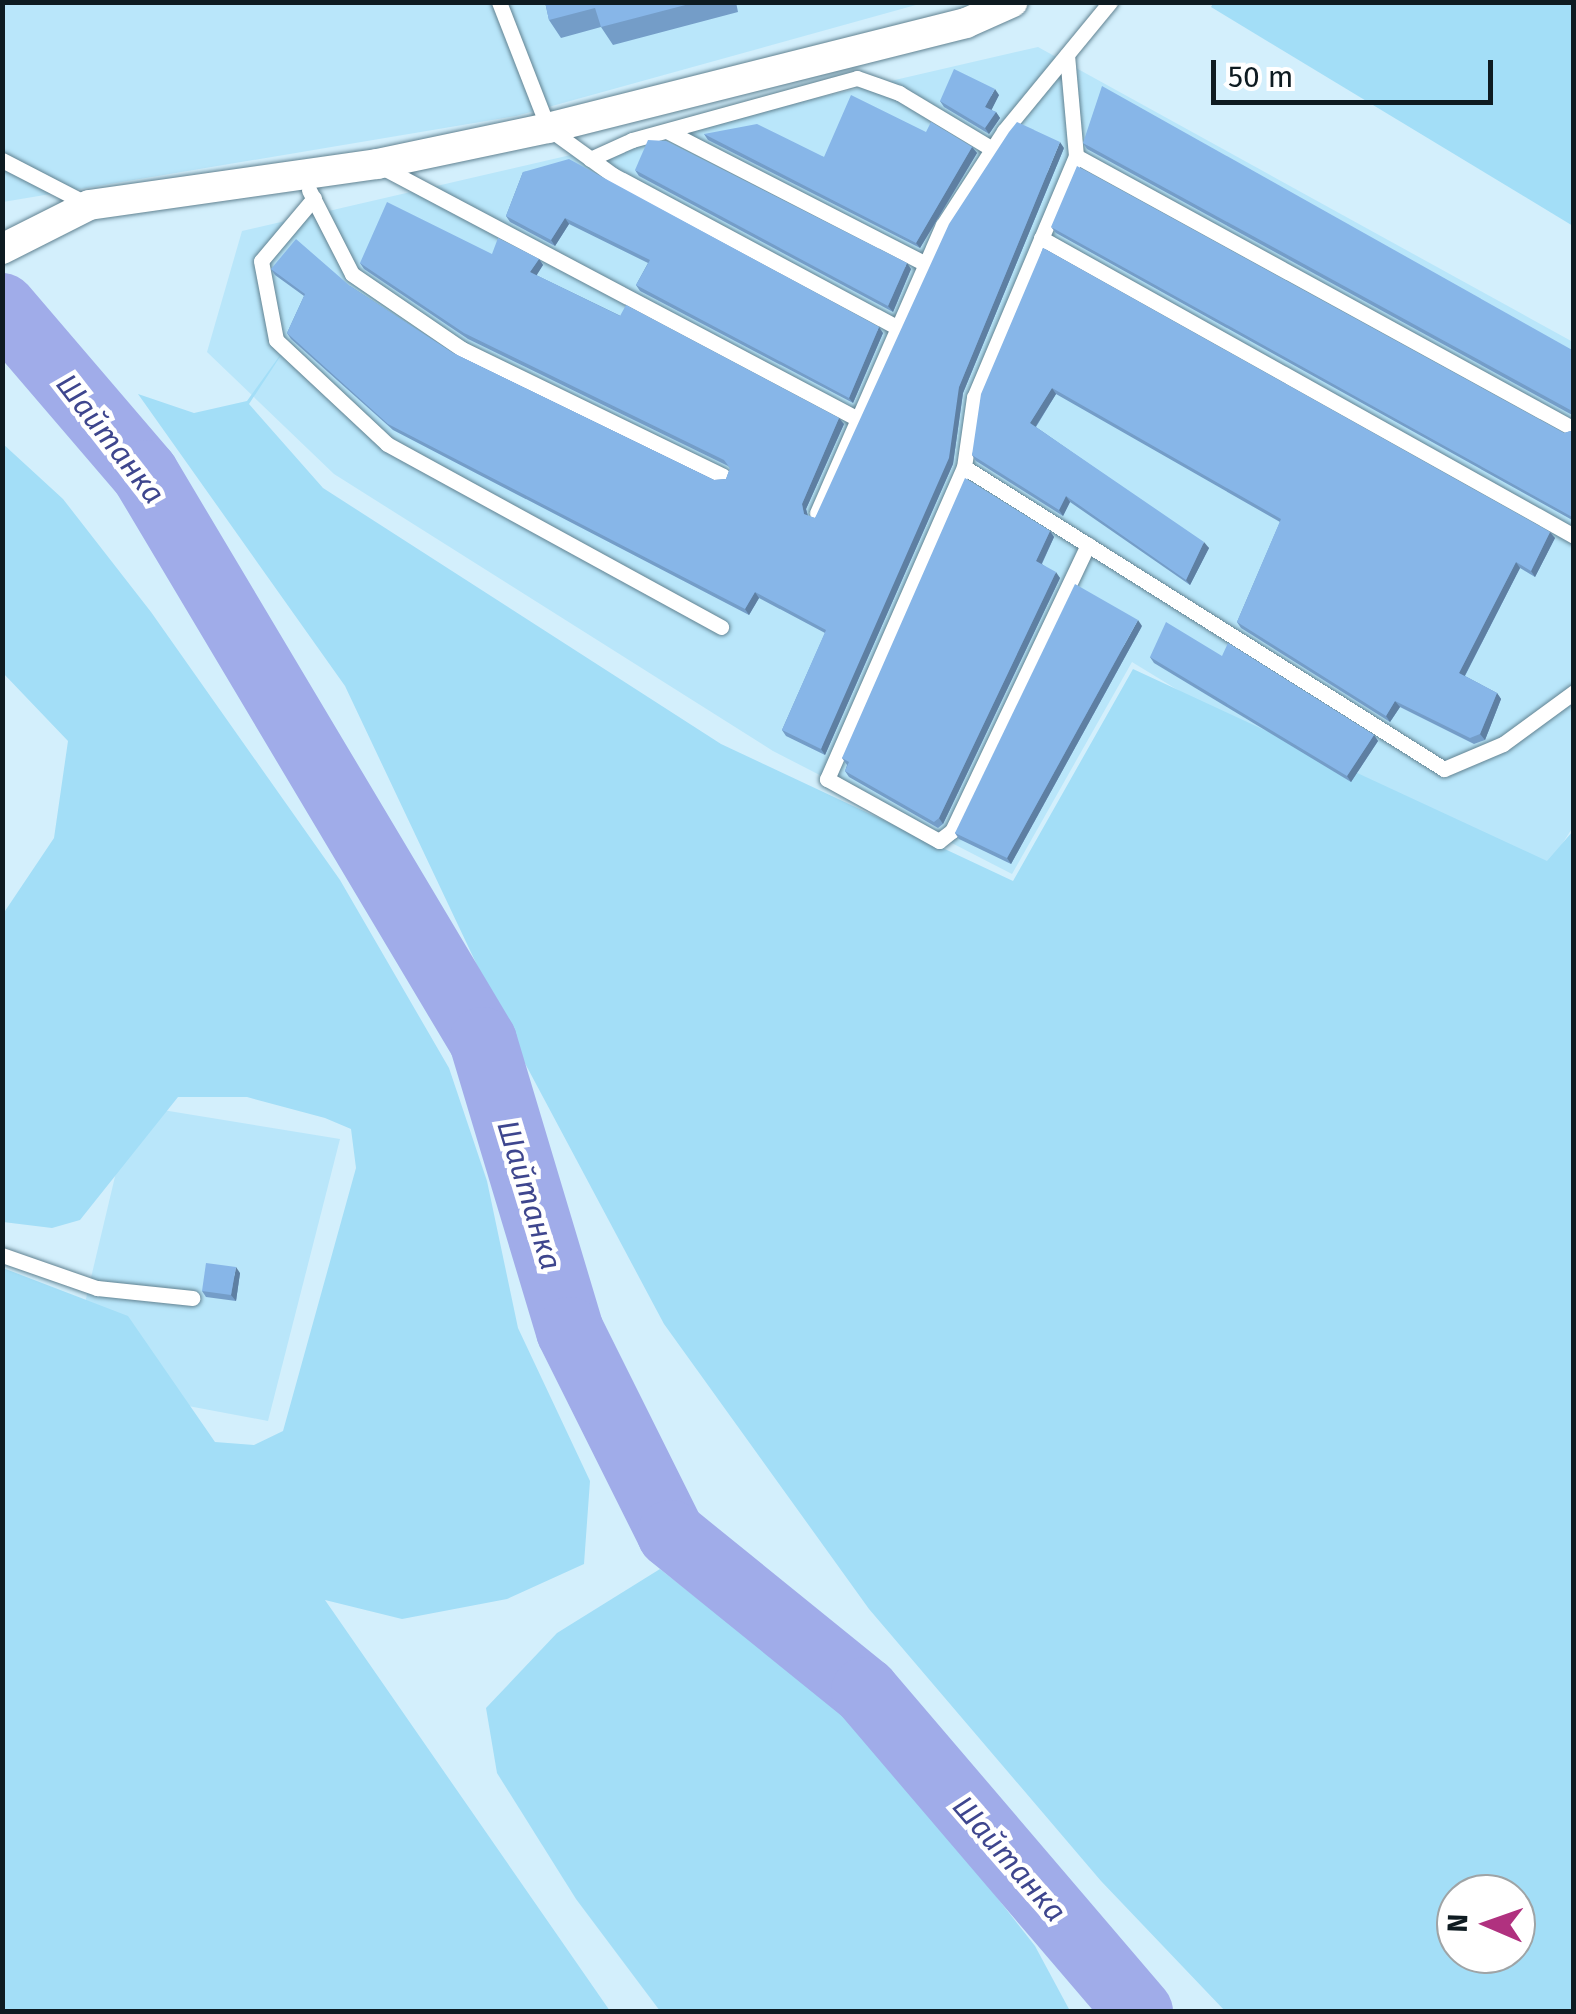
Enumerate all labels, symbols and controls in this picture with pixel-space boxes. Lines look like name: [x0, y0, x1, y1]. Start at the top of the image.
scale bar: [1216, 40, 1498, 102]
text: 50 m: [1228, 59, 1293, 95]
water label: Шайтанка: [48, 367, 172, 511]
water label: Шайтанка: [489, 1116, 569, 1274]
water label: Шайтанка: [945, 1789, 1073, 1929]
north arrow: [1436, 1874, 1536, 1974]
text: N: [1441, 1913, 1474, 1933]

